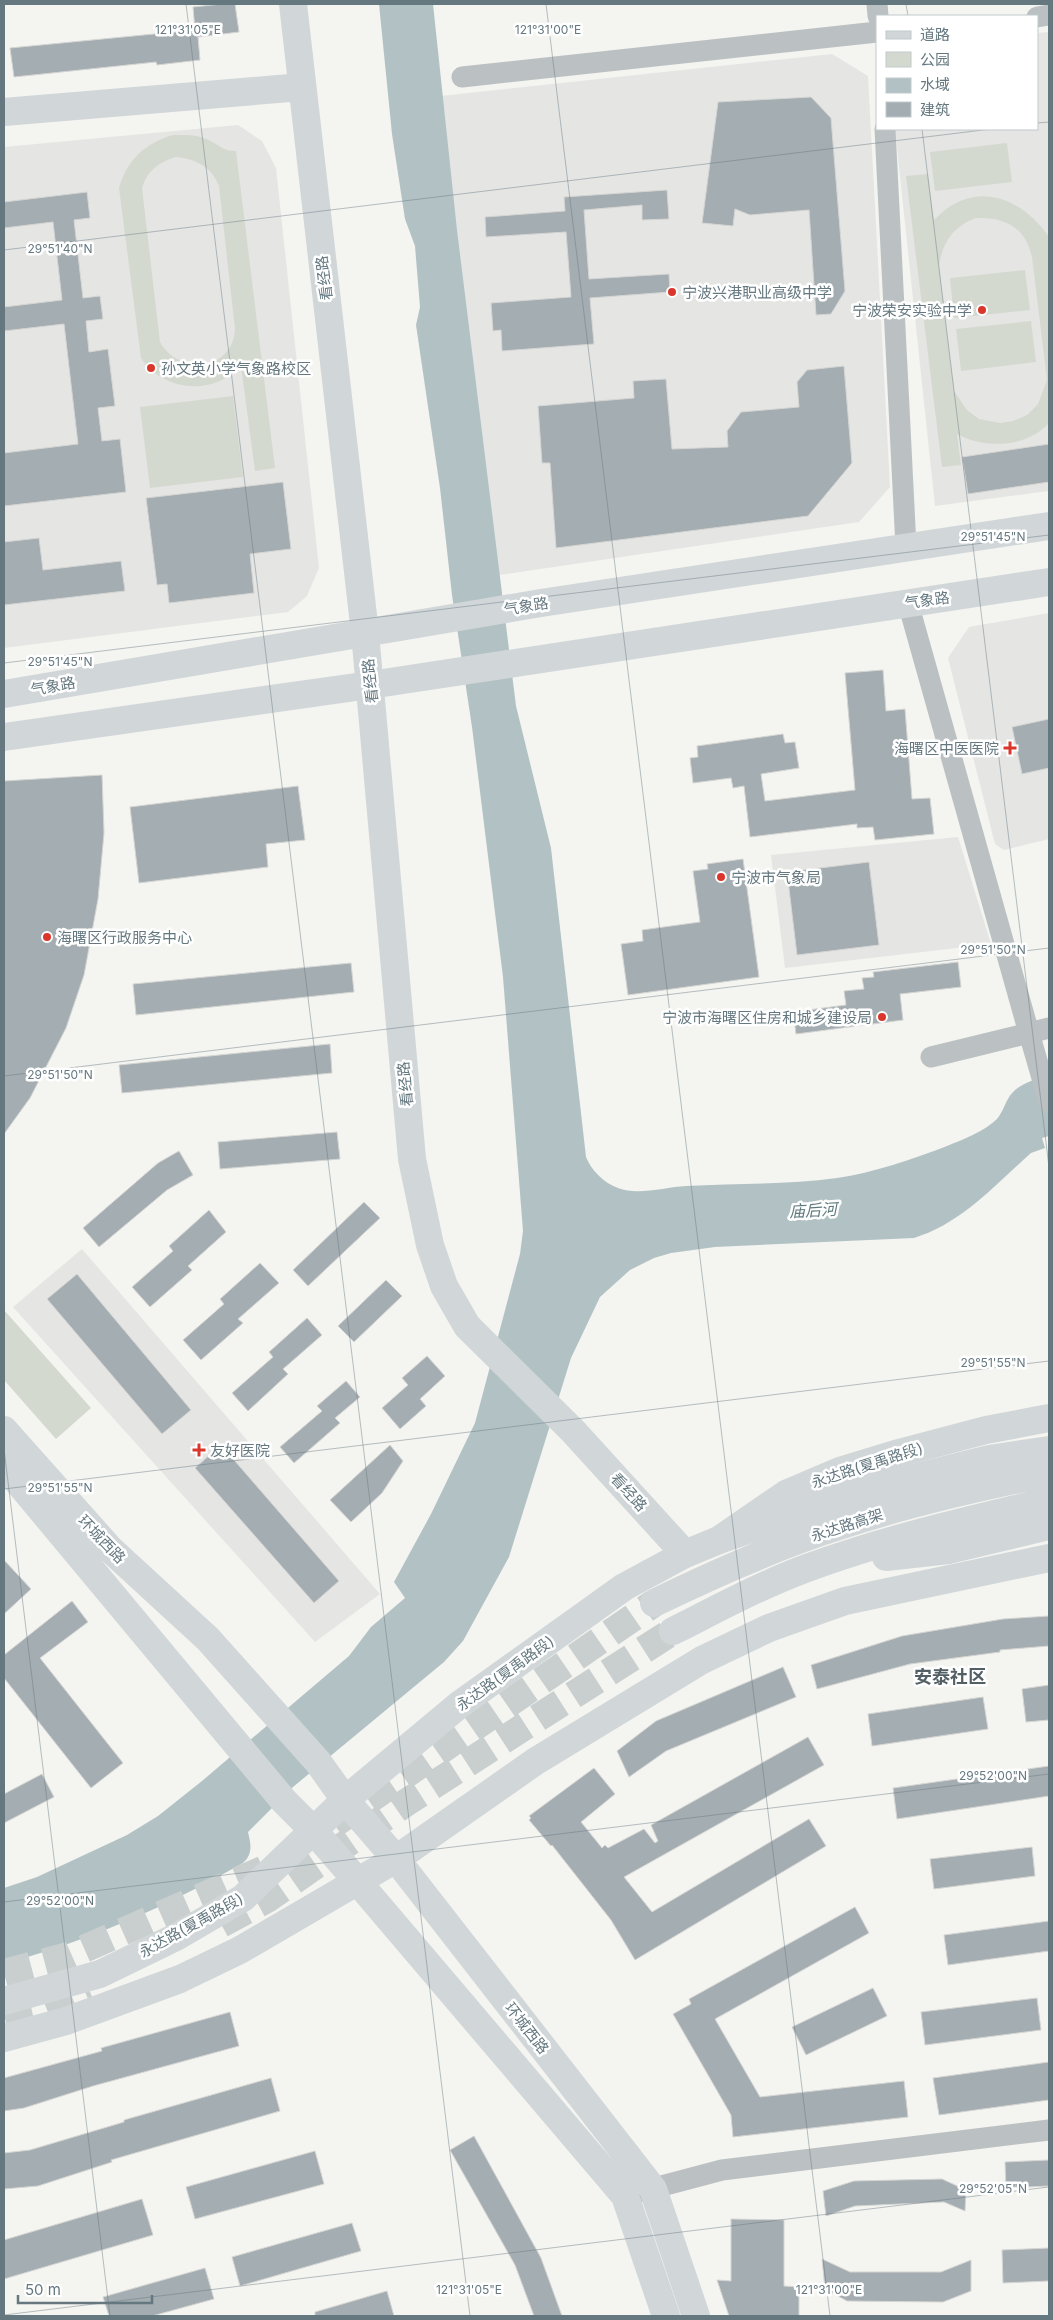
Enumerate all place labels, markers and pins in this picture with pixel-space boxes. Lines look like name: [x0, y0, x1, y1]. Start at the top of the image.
place label: 宁波兴港职业高级中学: [682, 283, 832, 302]
marker: 宁波兴港职业高级中学: [666, 286, 678, 298]
place label: 宁波荣安实验中学: [852, 301, 972, 320]
marker: 宁波荣安实验中学: [976, 304, 988, 316]
place label: 孙文英小学气象路校区: [161, 359, 311, 378]
marker: 孙文英小学气象路校区: [145, 362, 157, 374]
place label: 海曙区中医医院: [894, 739, 999, 758]
marker: 海曙区中医医院: [1003, 741, 1017, 755]
place label: 宁波市气象局: [731, 868, 821, 887]
marker: 宁波市气象局: [715, 871, 727, 883]
place label: 海曙区行政服务中心: [57, 928, 192, 947]
marker: 海曙区行政服务中心: [41, 931, 53, 943]
place label: 宁波市海曙区住房和城乡建设局: [662, 1008, 872, 1027]
marker: 宁波市海曙区住房和城乡建设局: [876, 1011, 888, 1023]
place label: 友好医院: [210, 1441, 270, 1460]
marker: 友好医院: [192, 1443, 206, 1457]

